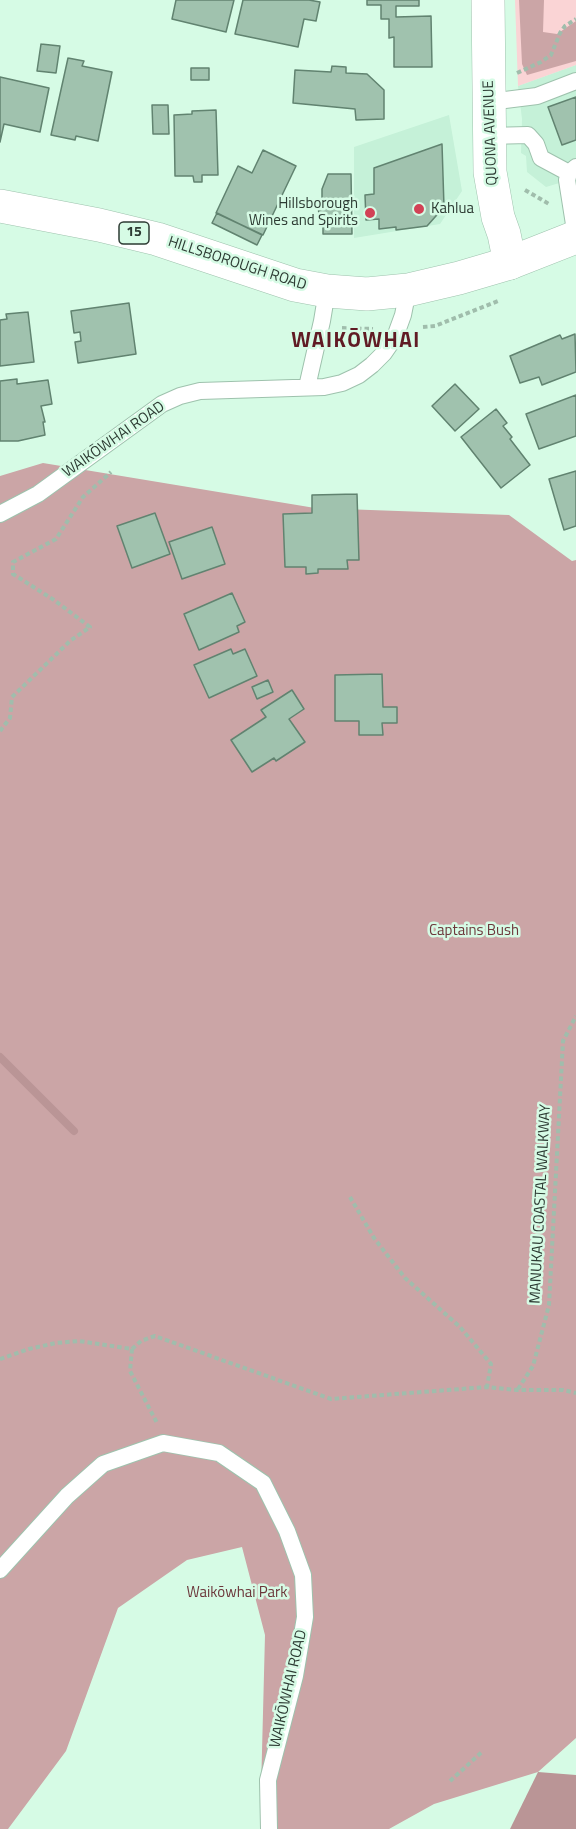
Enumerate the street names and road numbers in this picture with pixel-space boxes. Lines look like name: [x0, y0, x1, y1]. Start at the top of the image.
street label: QUONA AVENUE: [480, 80, 502, 186]
road number: 15: [119, 222, 149, 244]
street label: HILLSBOROUGH ROAD: [166, 233, 308, 295]
street label: WAIKŌWHAI ROAD: [59, 398, 169, 482]
street label: MANUKAU COASTAL WALKWAY: [527, 1104, 555, 1304]
street label: WAIKŌWHAI ROAD: [267, 1628, 311, 1750]

